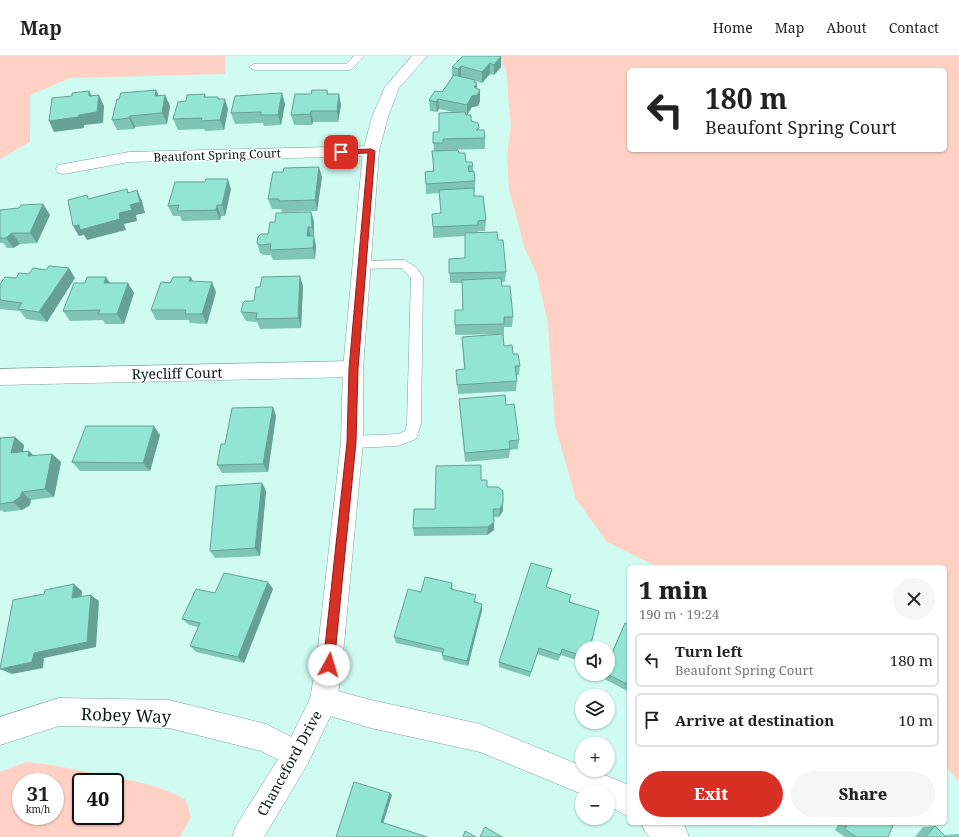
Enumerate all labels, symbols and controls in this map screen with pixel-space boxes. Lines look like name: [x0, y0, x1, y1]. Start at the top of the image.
text: Map: [20, 15, 62, 41]
text: Home: [713, 18, 753, 37]
text: Map: [775, 18, 804, 37]
text: About: [826, 18, 867, 37]
text: Contact: [889, 18, 939, 37]
text: 180 m: [705, 79, 787, 117]
icon: left: [639, 84, 691, 136]
text: Beaufont Spring Court: [705, 115, 896, 139]
pin: [324, 135, 358, 169]
icon: arrive: [330, 141, 352, 163]
street label: Beaufont Spring Court: [153, 144, 281, 166]
street label: Ryecliff Court: [132, 363, 223, 383]
text: 1 min: [639, 573, 708, 606]
button: close: [893, 578, 935, 620]
text: 190 m · 19:24: [639, 605, 719, 623]
map controls: [575, 641, 615, 825]
button: sound: [575, 641, 615, 681]
text: Turn left: [675, 641, 743, 661]
position arrow: [308, 644, 350, 686]
icon: left: [641, 649, 663, 671]
text: 180 m: [890, 650, 933, 670]
text: Beaufont Spring Court: [675, 661, 813, 679]
button: layers: [575, 689, 615, 729]
street label: Robey Way: [81, 702, 172, 728]
street label: Chanceford Drive: [252, 707, 326, 819]
icon: arrive: [641, 709, 663, 731]
text: Arrive at destination: [675, 710, 834, 730]
text: 10 m: [898, 710, 933, 730]
button: +: [575, 737, 615, 777]
button: Exit: [639, 771, 783, 817]
button: Share: [791, 771, 935, 817]
speed limit sign: 40: [72, 773, 124, 825]
text: 31: [27, 780, 49, 807]
button: −: [575, 785, 615, 825]
text: km/h: [26, 802, 50, 816]

